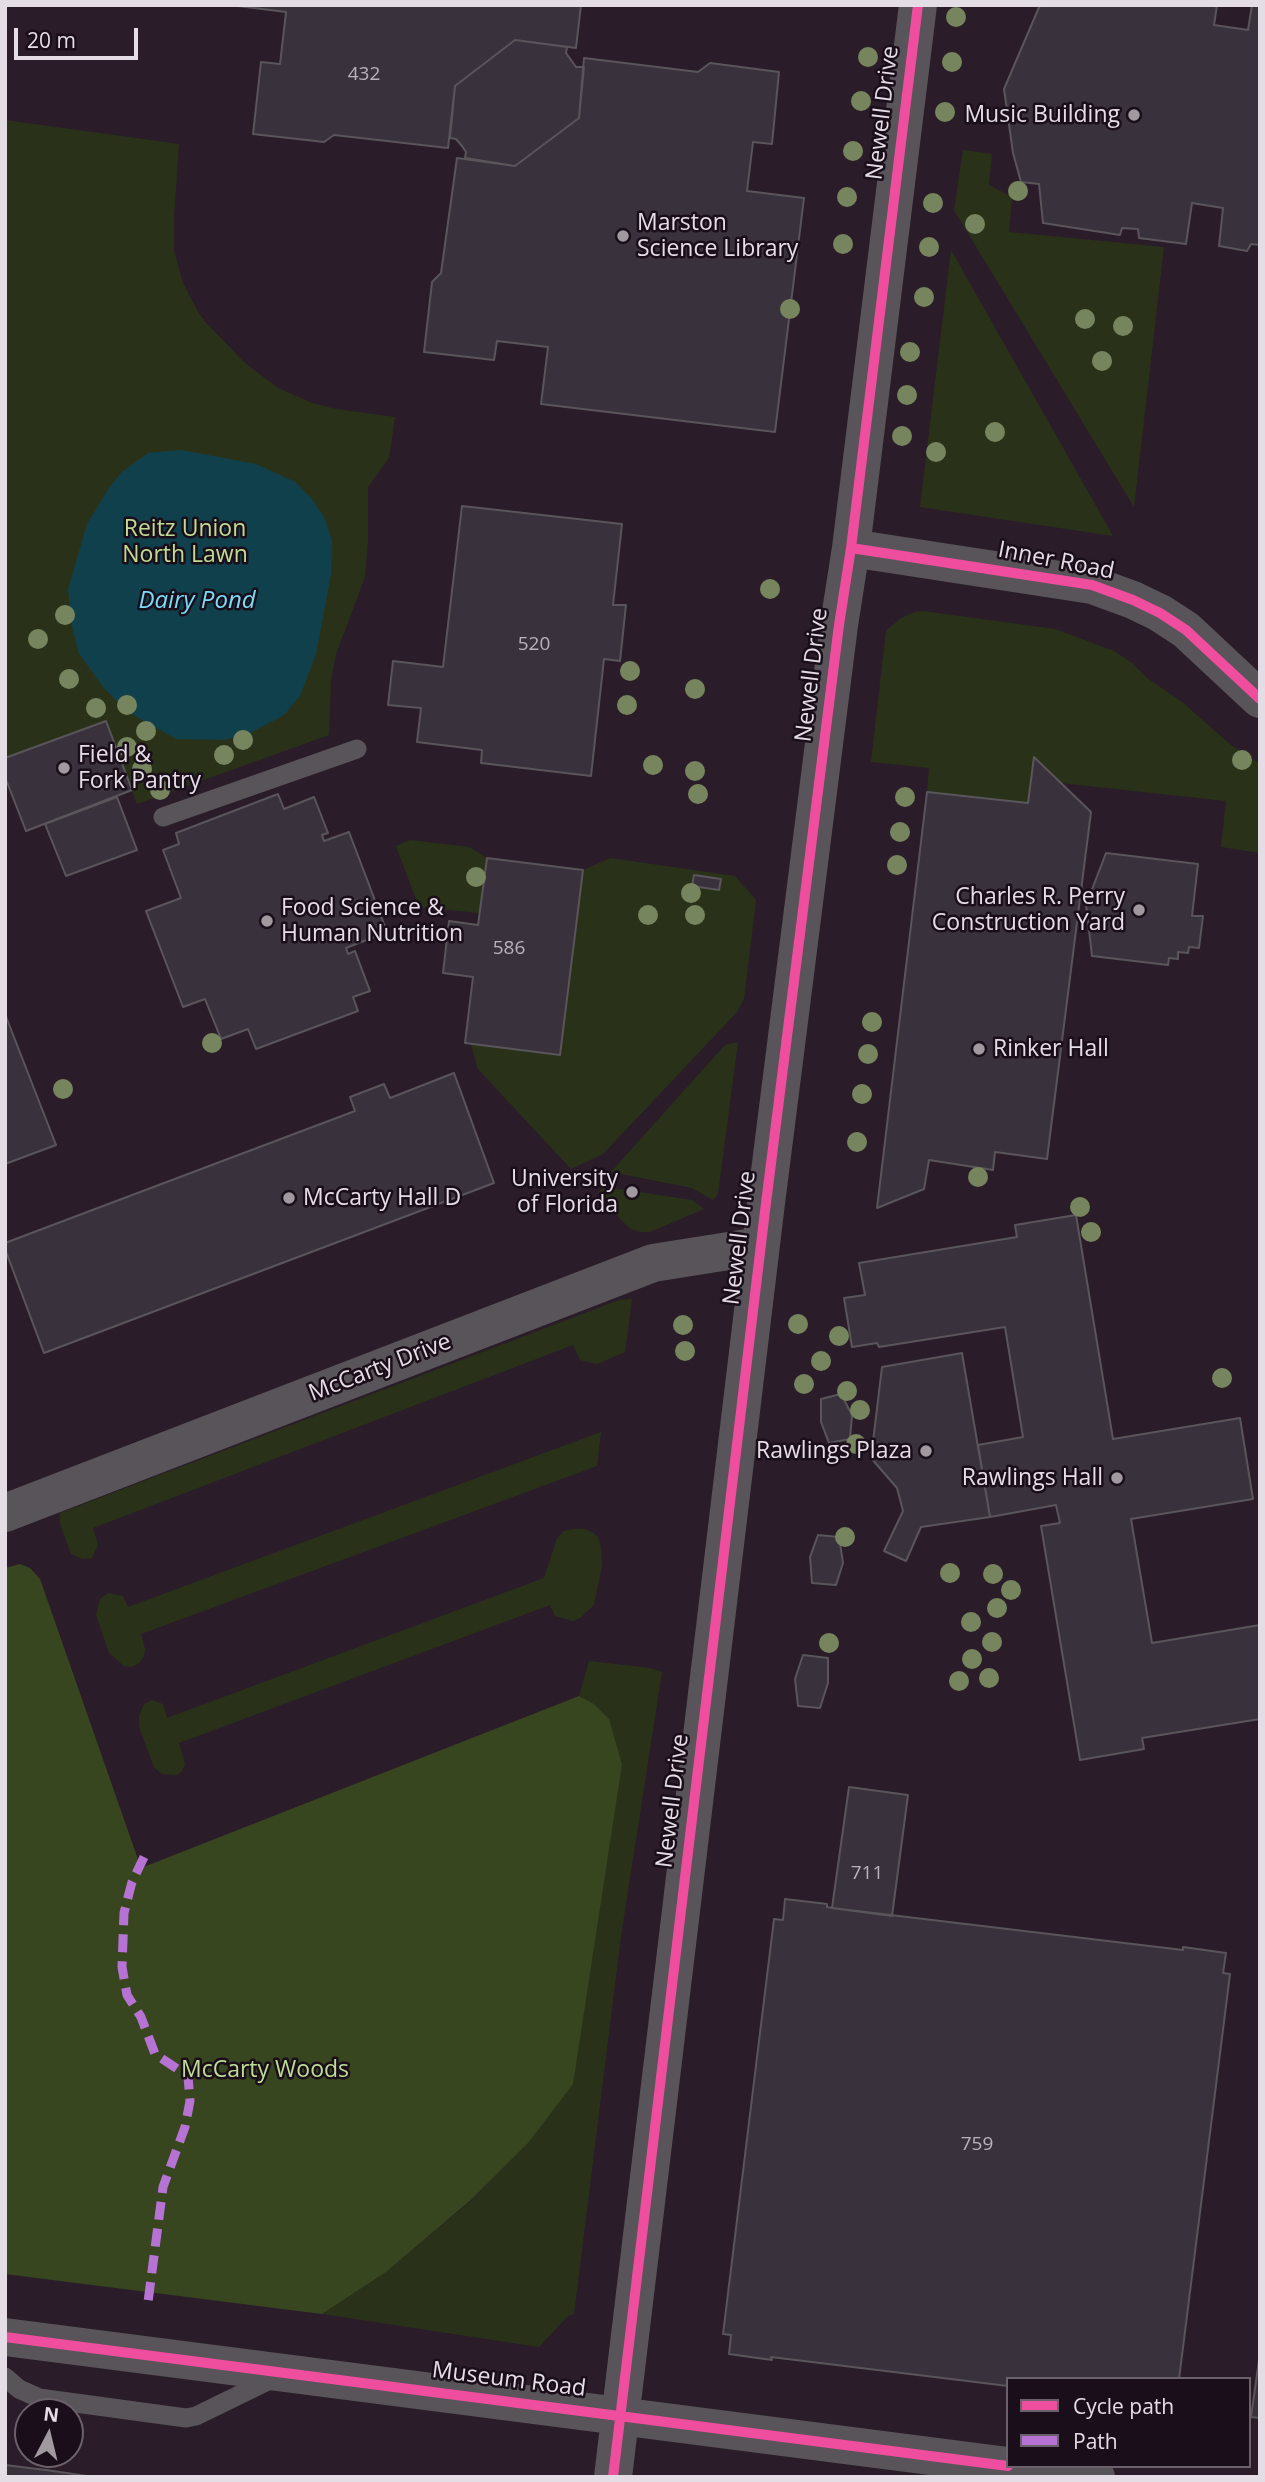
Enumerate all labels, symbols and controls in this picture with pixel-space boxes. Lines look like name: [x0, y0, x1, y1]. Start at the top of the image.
scale bar: [18, 14, 142, 58]
text: 20 m: [27, 26, 76, 54]
street label: Newell Drive: [861, 44, 905, 182]
house number: 432: [348, 64, 380, 86]
place label: Music Building: [964, 101, 1120, 129]
marker: Music Building: [1126, 107, 1142, 123]
place label: Marston Science Library: [637, 209, 798, 263]
marker: Marston Science Library: [615, 228, 631, 244]
park label: Reitz Union North Lawn: [122, 515, 248, 569]
street label: Inner Road: [996, 536, 1116, 586]
water label: Dairy Pond: [138, 587, 256, 615]
street label: Newell Drive: [790, 606, 834, 744]
house number: 520: [518, 634, 550, 656]
place label: Field & Fork Pantry: [78, 741, 201, 795]
marker: Field & Fork Pantry: [56, 760, 72, 776]
place label: Charles R. Perry Construction Yard: [932, 883, 1125, 937]
place label: Food Science & Human Nutrition: [281, 894, 463, 948]
marker: Charles R. Perry Construction Yard: [1131, 902, 1147, 918]
marker: Food Science & Human Nutrition: [259, 913, 275, 929]
house number: 586: [493, 938, 525, 960]
place label: Rinker Hall: [993, 1035, 1109, 1063]
marker: Rinker Hall: [971, 1041, 987, 1057]
place label: University of Florida: [511, 1165, 618, 1219]
street label: Newell Drive: [718, 1169, 762, 1307]
place label: McCarty Hall D: [303, 1184, 461, 1212]
marker: University of Florida: [624, 1184, 640, 1200]
marker: McCarty Hall D: [281, 1190, 297, 1206]
street label: McCarty Drive: [305, 1328, 455, 1408]
place label: Rawlings Plaza: [756, 1437, 912, 1465]
marker: Rawlings Plaza: [918, 1443, 934, 1459]
place label: Rawlings Hall: [962, 1464, 1103, 1492]
marker: Rawlings Hall: [1109, 1470, 1125, 1486]
street label: Newell Drive: [651, 1732, 695, 1870]
house number: 711: [851, 1863, 883, 1885]
park label: McCarty Woods: [181, 2056, 349, 2084]
house number: 759: [961, 2134, 993, 2156]
street label: Museum Road: [430, 2357, 588, 2403]
legend: [1006, 2377, 1251, 2468]
text: Cycle path: [1073, 2392, 1174, 2420]
north arrow: [14, 2398, 84, 2468]
text: N: [42, 2400, 61, 2428]
text: Path: [1073, 2427, 1118, 2455]

